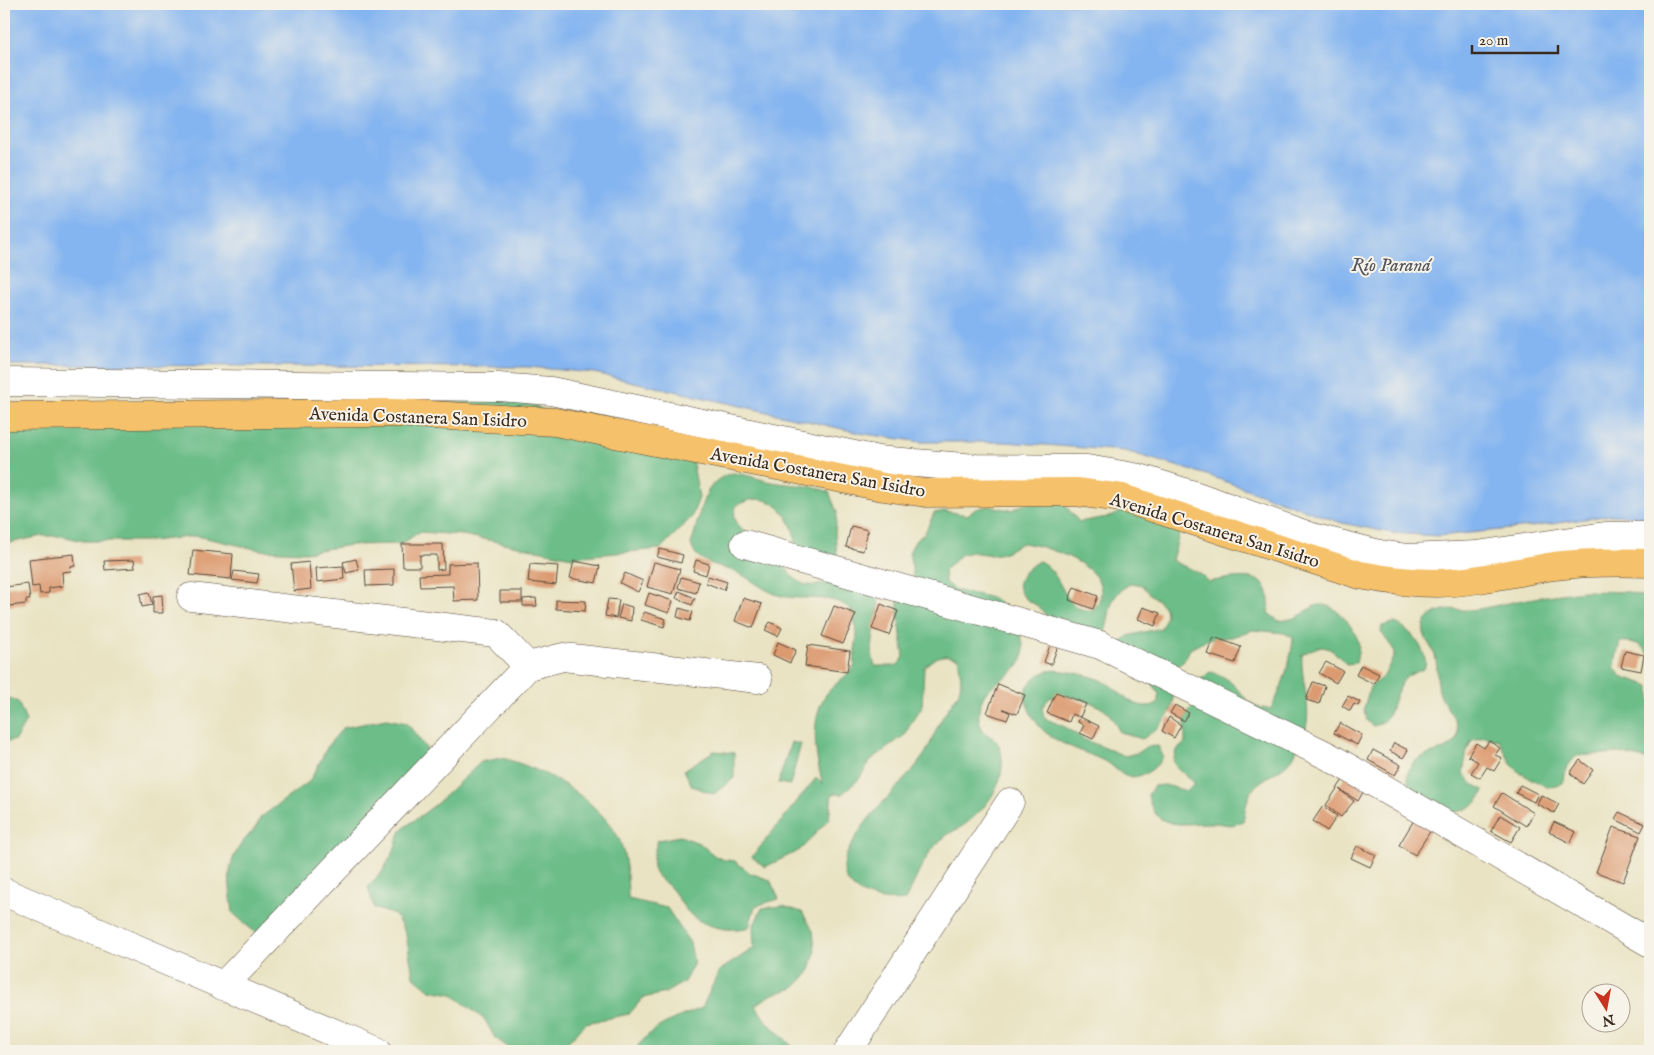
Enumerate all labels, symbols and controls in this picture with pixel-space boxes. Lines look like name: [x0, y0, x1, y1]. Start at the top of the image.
scale bar: [1472, 22, 1558, 54]
text: 20 m: [1479, 31, 1509, 50]
water label: Río Paraná: [1351, 254, 1433, 278]
street label: Avenida Costanera San Isidro: [308, 403, 527, 434]
street label: Avenida Costanera San Isidro: [707, 443, 927, 504]
street label: Avenida Costanera San Isidro: [1106, 488, 1322, 574]
north arrow: [1582, 982, 1632, 1032]
text: N: [1601, 1010, 1617, 1030]

